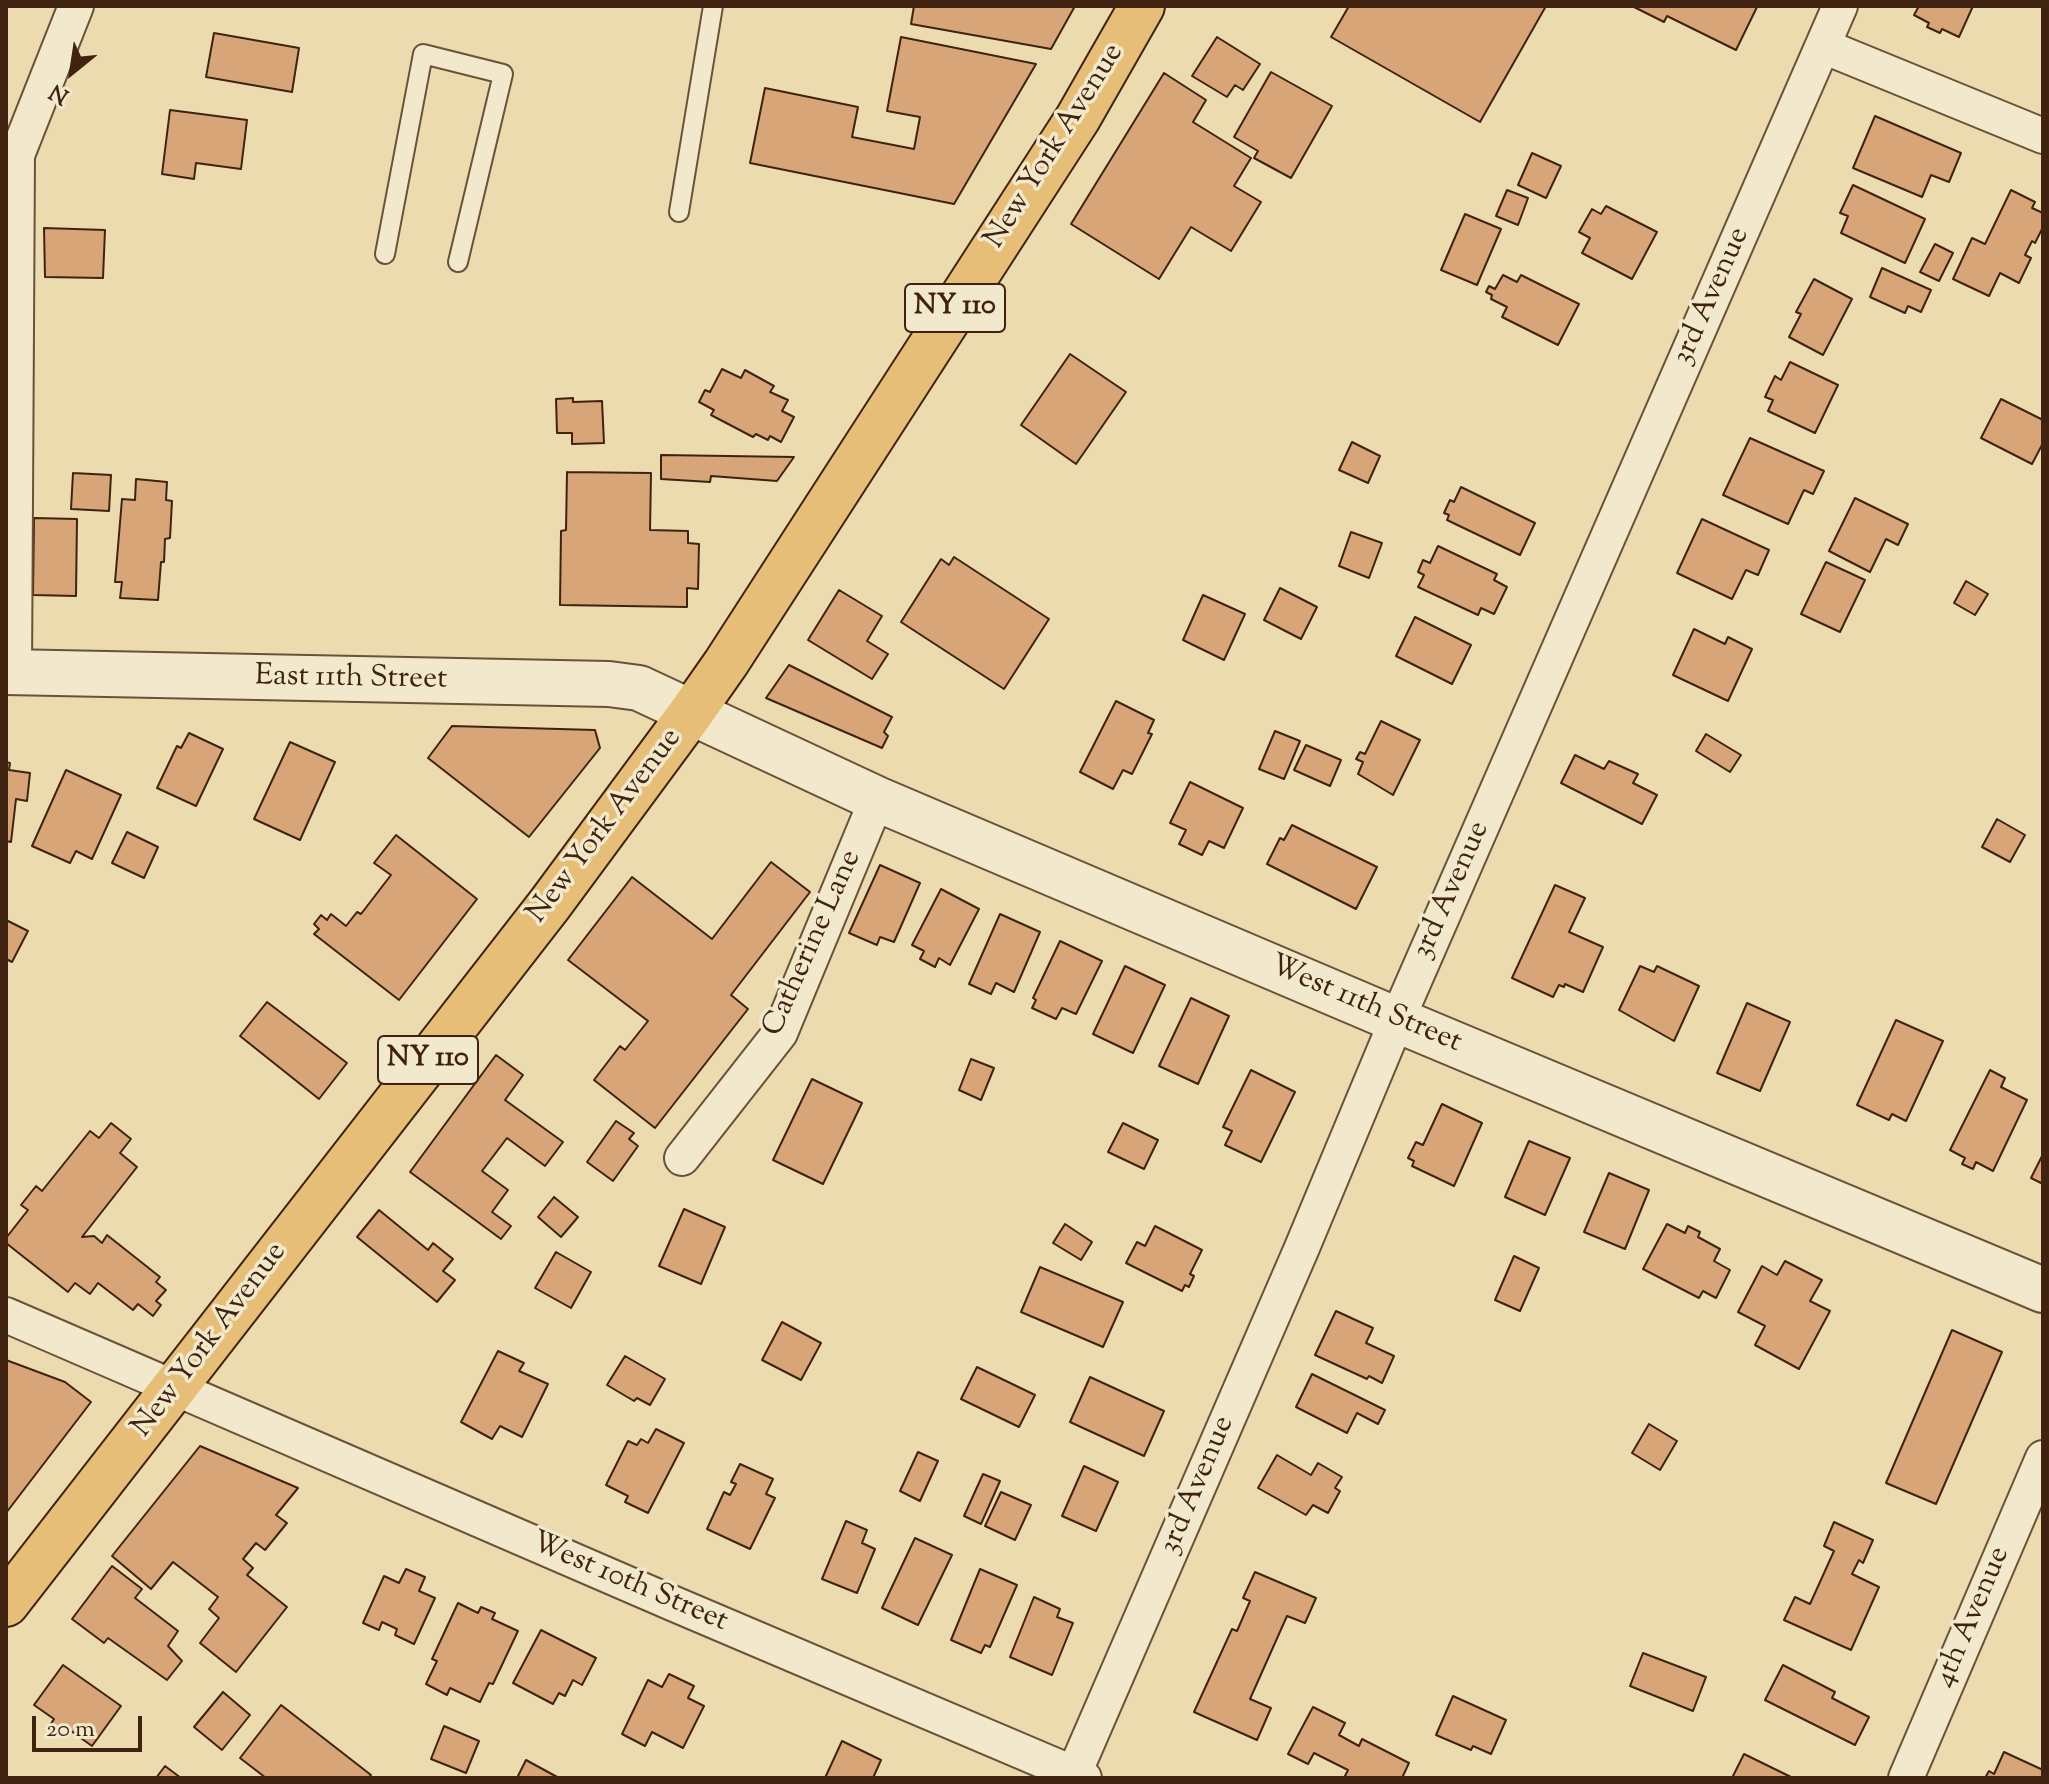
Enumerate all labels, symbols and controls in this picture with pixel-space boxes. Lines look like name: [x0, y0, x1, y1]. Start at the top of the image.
north arrow: [32, 32, 112, 112]
street label: New York Avenue: [979, 38, 1133, 256]
text: N: [44, 75, 76, 111]
street label: 3rd Avenue: [1667, 223, 1759, 371]
road number: NY 110: [905, 284, 1005, 332]
street label: East 11th Street: [254, 660, 448, 700]
street label: New York Avenue: [521, 722, 691, 932]
street label: 3rd Avenue: [1407, 817, 1499, 965]
street label: Catherine Lane: [757, 845, 871, 1043]
street label: West 11th Street: [1264, 949, 1466, 1063]
road number: NY 110: [378, 1036, 478, 1084]
street label: New York Avenue: [126, 1236, 296, 1446]
street label: 3rd Avenue: [1154, 1411, 1244, 1561]
street label: West 10th Street: [525, 1526, 733, 1642]
street label: 4th Avenue: [1928, 1542, 2020, 1694]
scale bar: [36, 1700, 146, 1750]
text: 20 m: [46, 1713, 95, 1747]

